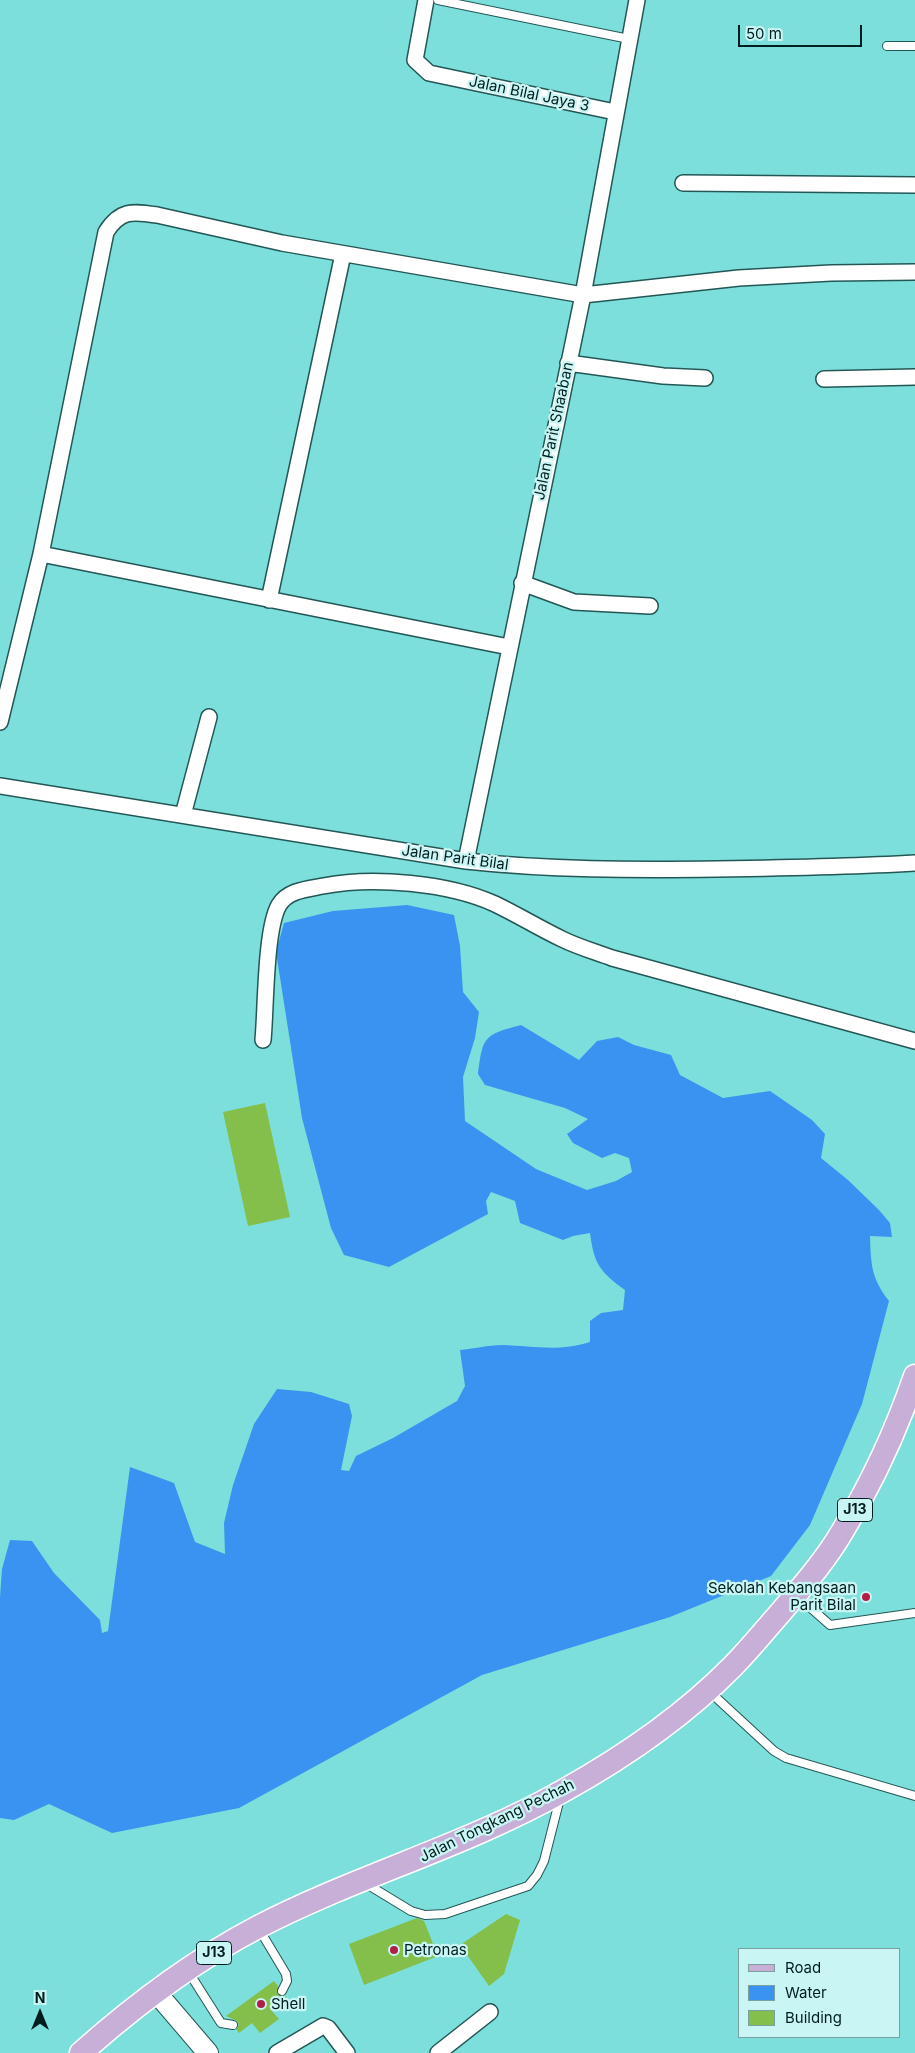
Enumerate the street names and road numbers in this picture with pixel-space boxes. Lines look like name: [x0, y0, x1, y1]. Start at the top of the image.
street label: Jalan Bilal Jaya 3: [467, 72, 591, 116]
street label: Jalan Parit Shaaban: [531, 360, 577, 502]
street label: Jalan Parit Bilal: [400, 842, 510, 874]
road number: J13: [838, 1498, 872, 1522]
street label: Jalan Tongkang Pechah: [417, 1776, 577, 1866]
road number: J13: [196, 1942, 232, 1965]

